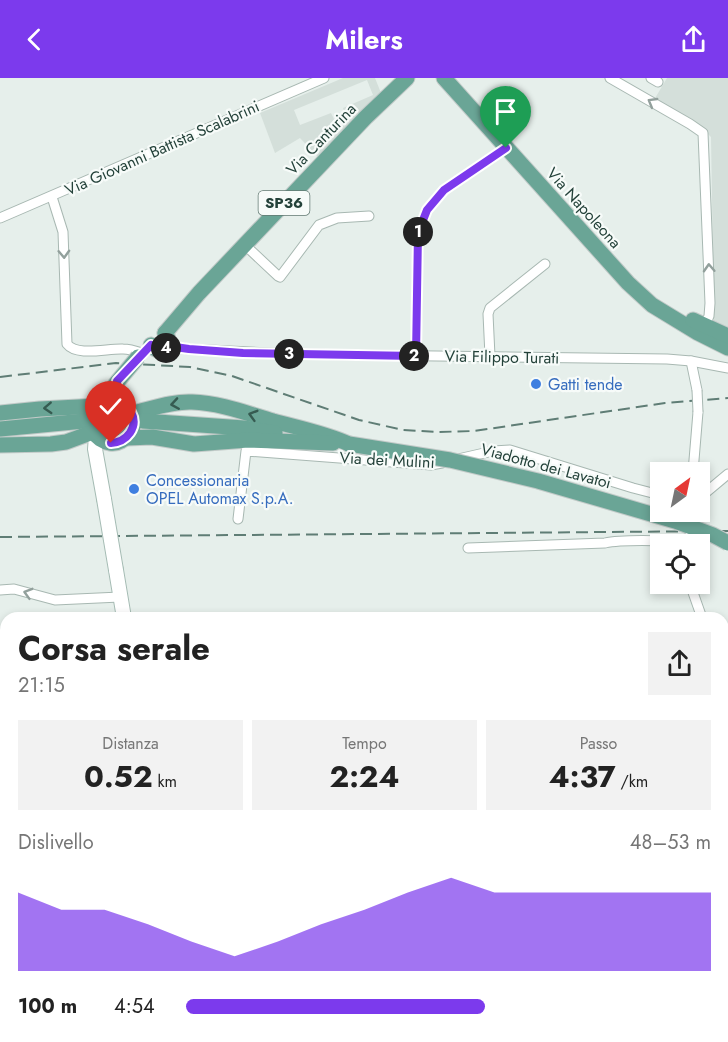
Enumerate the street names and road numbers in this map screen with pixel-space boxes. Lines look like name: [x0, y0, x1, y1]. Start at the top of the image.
street label: Via Giovanni Battista Scalabrini: [61, 95, 263, 201]
street label: Via Canturina: [281, 98, 361, 180]
street label: Via Napoleona: [541, 162, 627, 254]
road number: SP36: [258, 191, 310, 215]
street label: Via Filippo Turati: [444, 345, 560, 369]
street label: Viadotto dei Lavatoi: [478, 438, 614, 494]
street label: Via dei Mulini: [339, 446, 435, 474]

